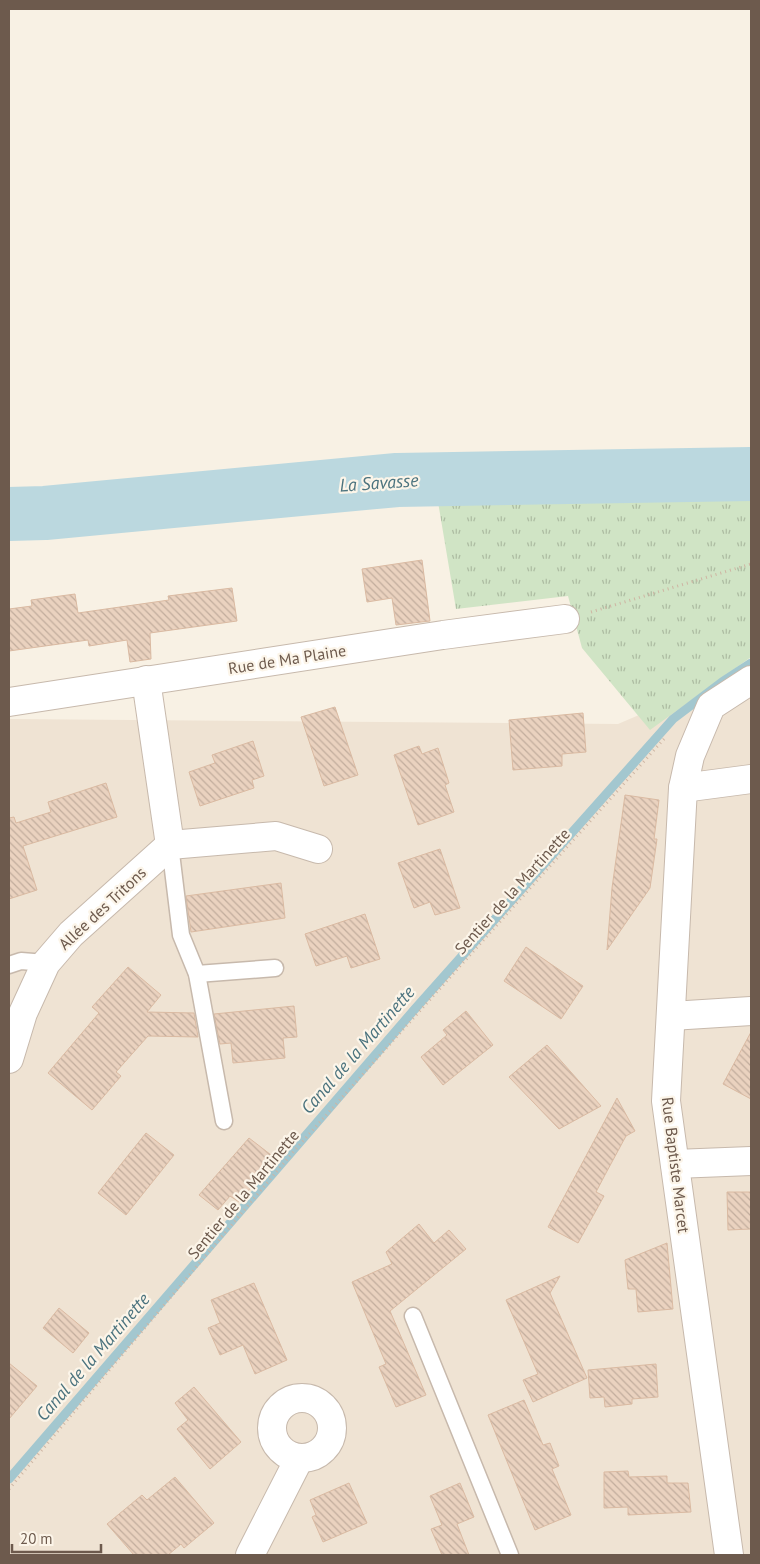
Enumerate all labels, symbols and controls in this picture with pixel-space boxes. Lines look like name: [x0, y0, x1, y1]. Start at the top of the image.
water label: La Savasse: [339, 468, 420, 497]
street label: Rue de Ma Plaine: [227, 640, 347, 678]
street label: Sentier de la Martinette: [450, 824, 574, 958]
street label: Allée des Tritons: [54, 862, 150, 954]
water label: Canal de la Martinette: [296, 980, 420, 1118]
street label: Rue Baptiste Marcet: [658, 1096, 694, 1235]
street label: Sentier de la Martinette: [183, 1125, 303, 1263]
water label: Canal de la Martinette: [31, 1287, 155, 1425]
scale bar: [12, 1522, 101, 1554]
text: 20 m: [20, 1529, 53, 1548]

